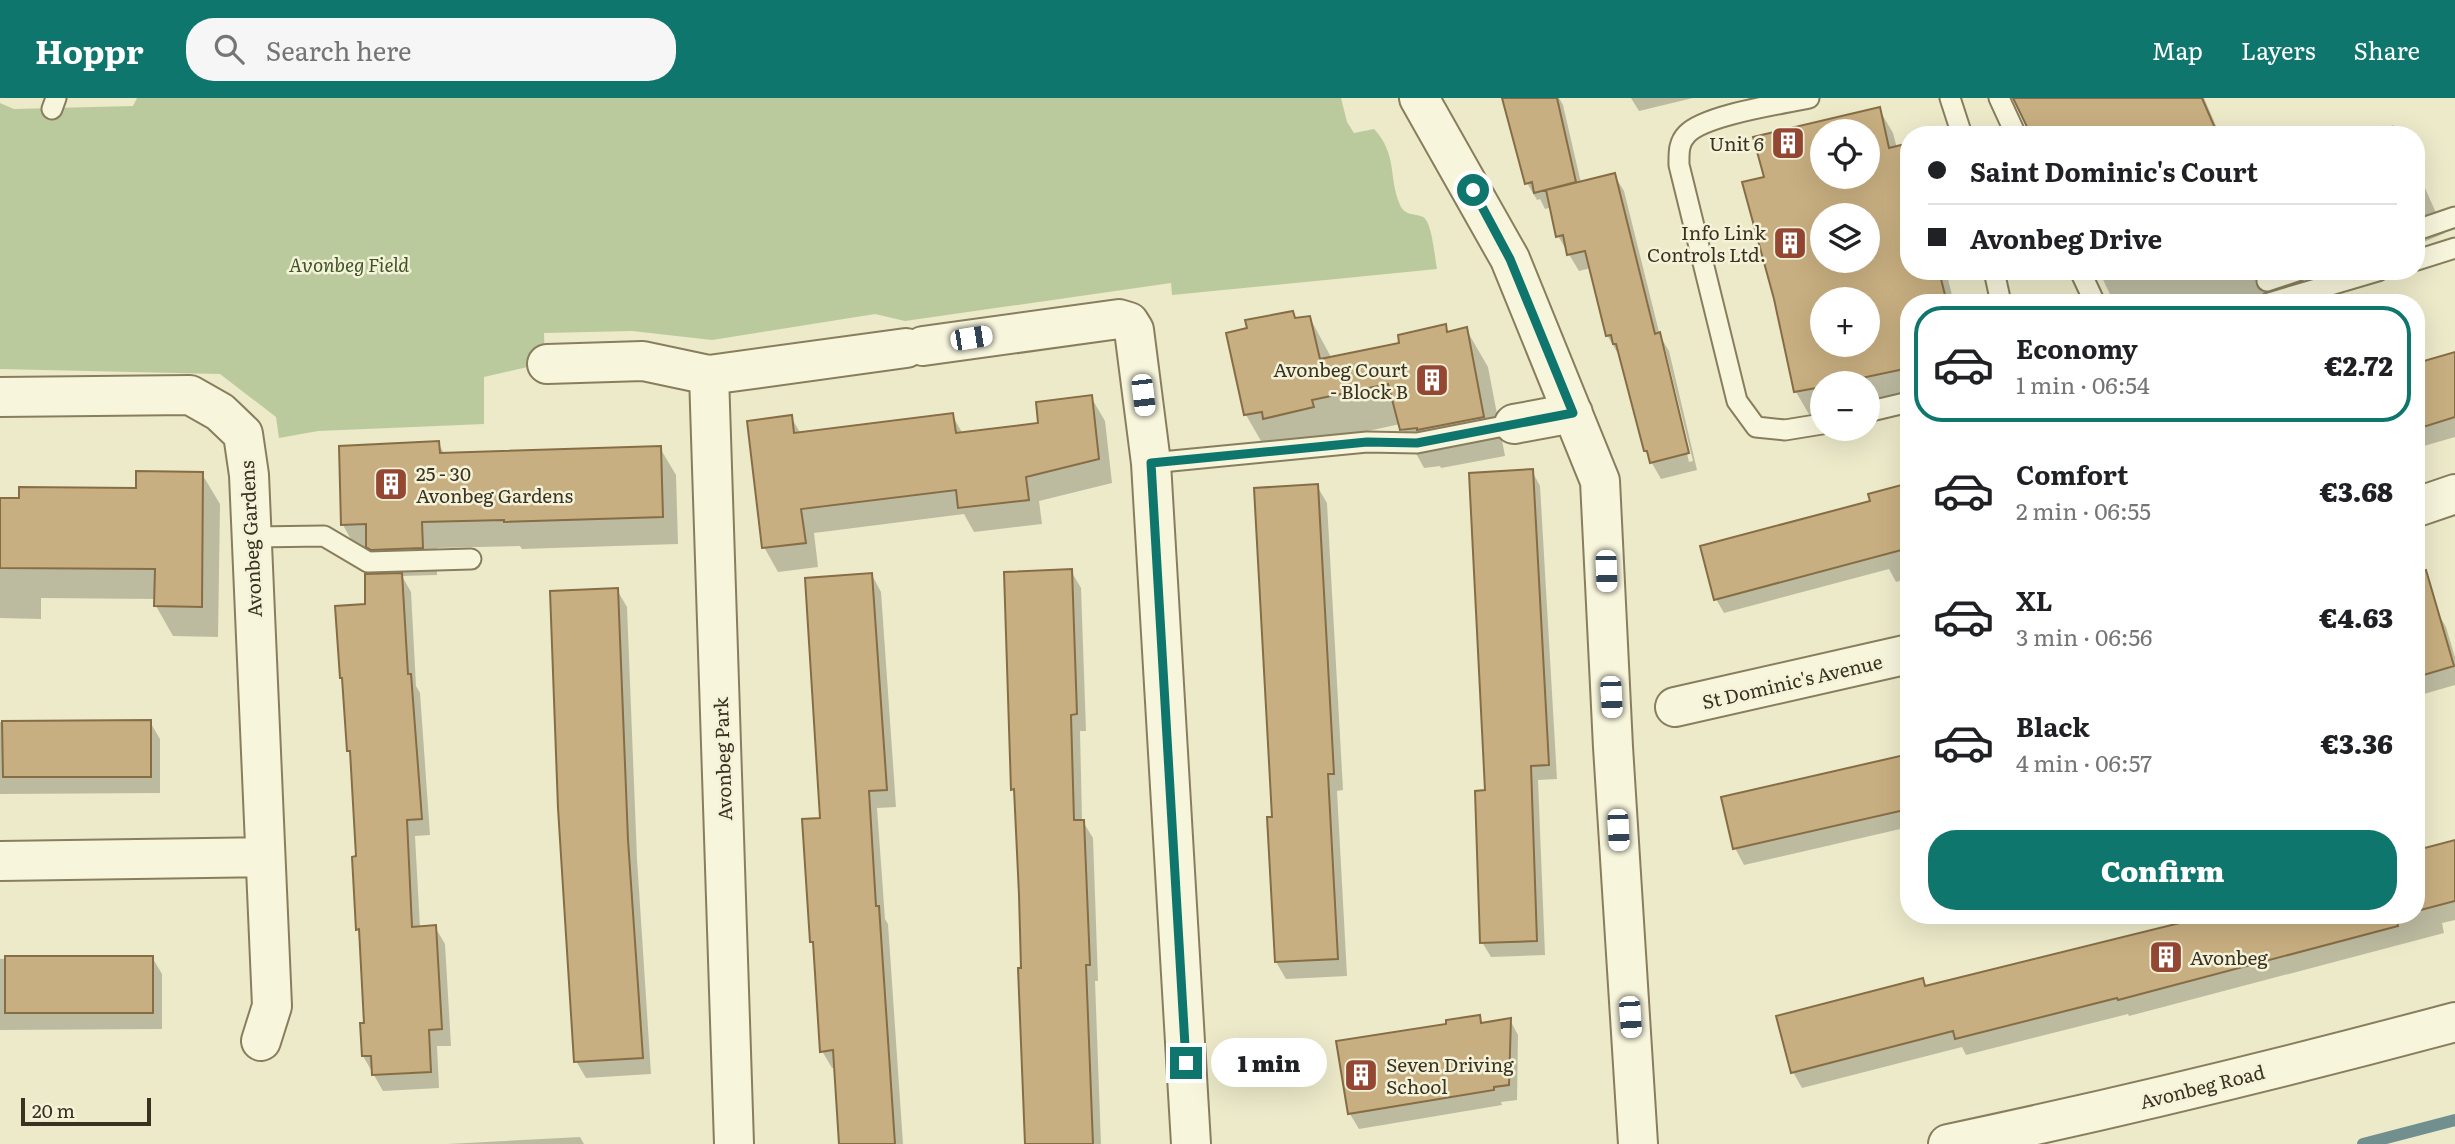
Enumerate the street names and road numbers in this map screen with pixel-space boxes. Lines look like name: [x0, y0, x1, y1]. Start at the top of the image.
street label: Avonbeg Gardens: [232, 459, 268, 618]
street label: St Dominic's Avenue: [1699, 647, 1885, 715]
street label: Avonbeg Park: [706, 696, 738, 821]
street label: Avonbeg Road: [2137, 1057, 2268, 1115]

